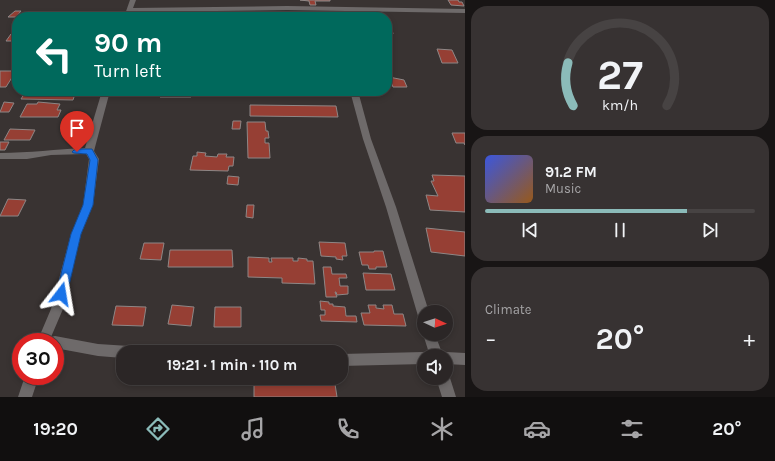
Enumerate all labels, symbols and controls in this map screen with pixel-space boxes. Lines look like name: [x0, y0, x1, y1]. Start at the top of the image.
text: 90 m: [94, 26, 162, 59]
icon: left: [28, 28, 80, 80]
text: 27: [597, 51, 643, 99]
text: Turn left: [94, 60, 162, 82]
text: km/h: [602, 97, 638, 114]
pin: [60, 111, 94, 152]
icon: arrive: [66, 117, 88, 139]
text: 91.2 FM: [545, 163, 597, 181]
text: Music: [545, 181, 581, 196]
icon: previous: [519, 219, 541, 241]
icon: pause: [609, 219, 631, 241]
icon: next: [699, 219, 721, 241]
position arrow: [40, 273, 82, 315]
text: Climate: [485, 302, 531, 317]
north arrow: [417, 305, 453, 341]
map controls: [417, 305, 453, 385]
text: 20°: [596, 321, 644, 357]
text: −: [485, 326, 497, 352]
text: +: [743, 326, 755, 352]
speed limit sign: 30: [12, 333, 64, 385]
button: sound: [417, 349, 453, 385]
text: 19:21 · 1 min · 110 m: [167, 356, 297, 374]
icon: directions: [144, 415, 172, 443]
icon: music: [239, 415, 267, 443]
icon: phone: [334, 415, 362, 443]
icon: climate: [428, 415, 456, 443]
icon: car: [523, 415, 551, 443]
icon: filters: [618, 415, 646, 443]
text: 19:20: [33, 418, 78, 440]
text: 20°: [712, 418, 742, 440]

